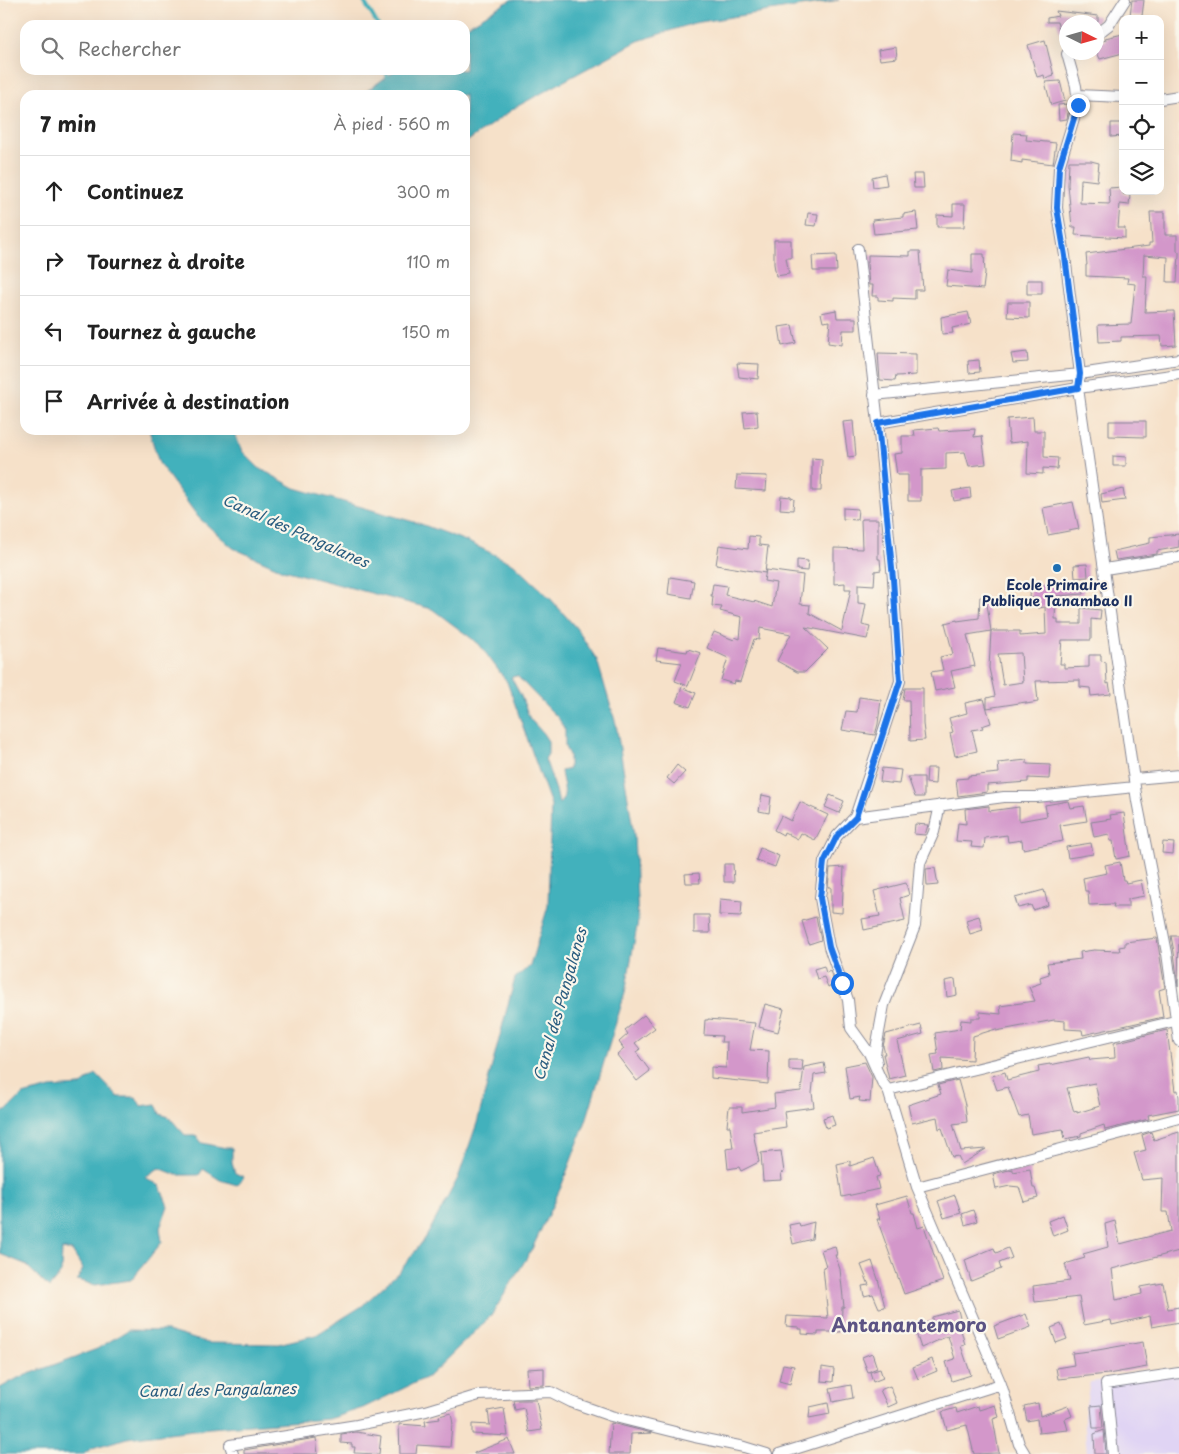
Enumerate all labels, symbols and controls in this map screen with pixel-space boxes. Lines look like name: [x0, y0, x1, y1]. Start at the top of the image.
north arrow: [1059, 15, 1104, 60]
map controls: [1119, 15, 1164, 195]
button: +: [1119, 15, 1164, 60]
search box: [20, 20, 470, 75]
icon: search: [38, 34, 66, 62]
text: Rechercher: [78, 34, 181, 62]
button: −: [1119, 60, 1164, 105]
route end: [1067, 94, 1090, 117]
button: locate: [1119, 105, 1164, 150]
text: 7 min: [40, 107, 96, 139]
text: À pied · 560 m: [333, 111, 450, 135]
button: layers: [1119, 150, 1164, 195]
icon: ahead: [40, 177, 68, 205]
text: Continuez: [87, 177, 184, 205]
text: 300 m: [396, 179, 450, 203]
icon: right: [40, 247, 68, 275]
text: Tournez à droite: [87, 247, 245, 275]
text: 110 m: [407, 249, 450, 273]
icon: left: [40, 317, 68, 345]
text: Tournez à gauche: [87, 317, 256, 345]
text: 150 m: [402, 319, 450, 343]
icon: arrive: [40, 387, 68, 415]
text: Arrivée à destination: [87, 387, 290, 415]
water label: Canal des Pangalanes: [219, 487, 374, 573]
marker: Ecole Primaire Publique Tanambao II: [1051, 562, 1063, 574]
place label: Ecole Primaire Publique Tanambao II: [982, 574, 1132, 611]
water label: Canal des Pangalanes: [526, 924, 592, 1083]
route start: [831, 972, 854, 995]
district label: Antanantemoro: [831, 1310, 987, 1338]
water label: Canal des Pangalanes: [138, 1376, 297, 1402]

